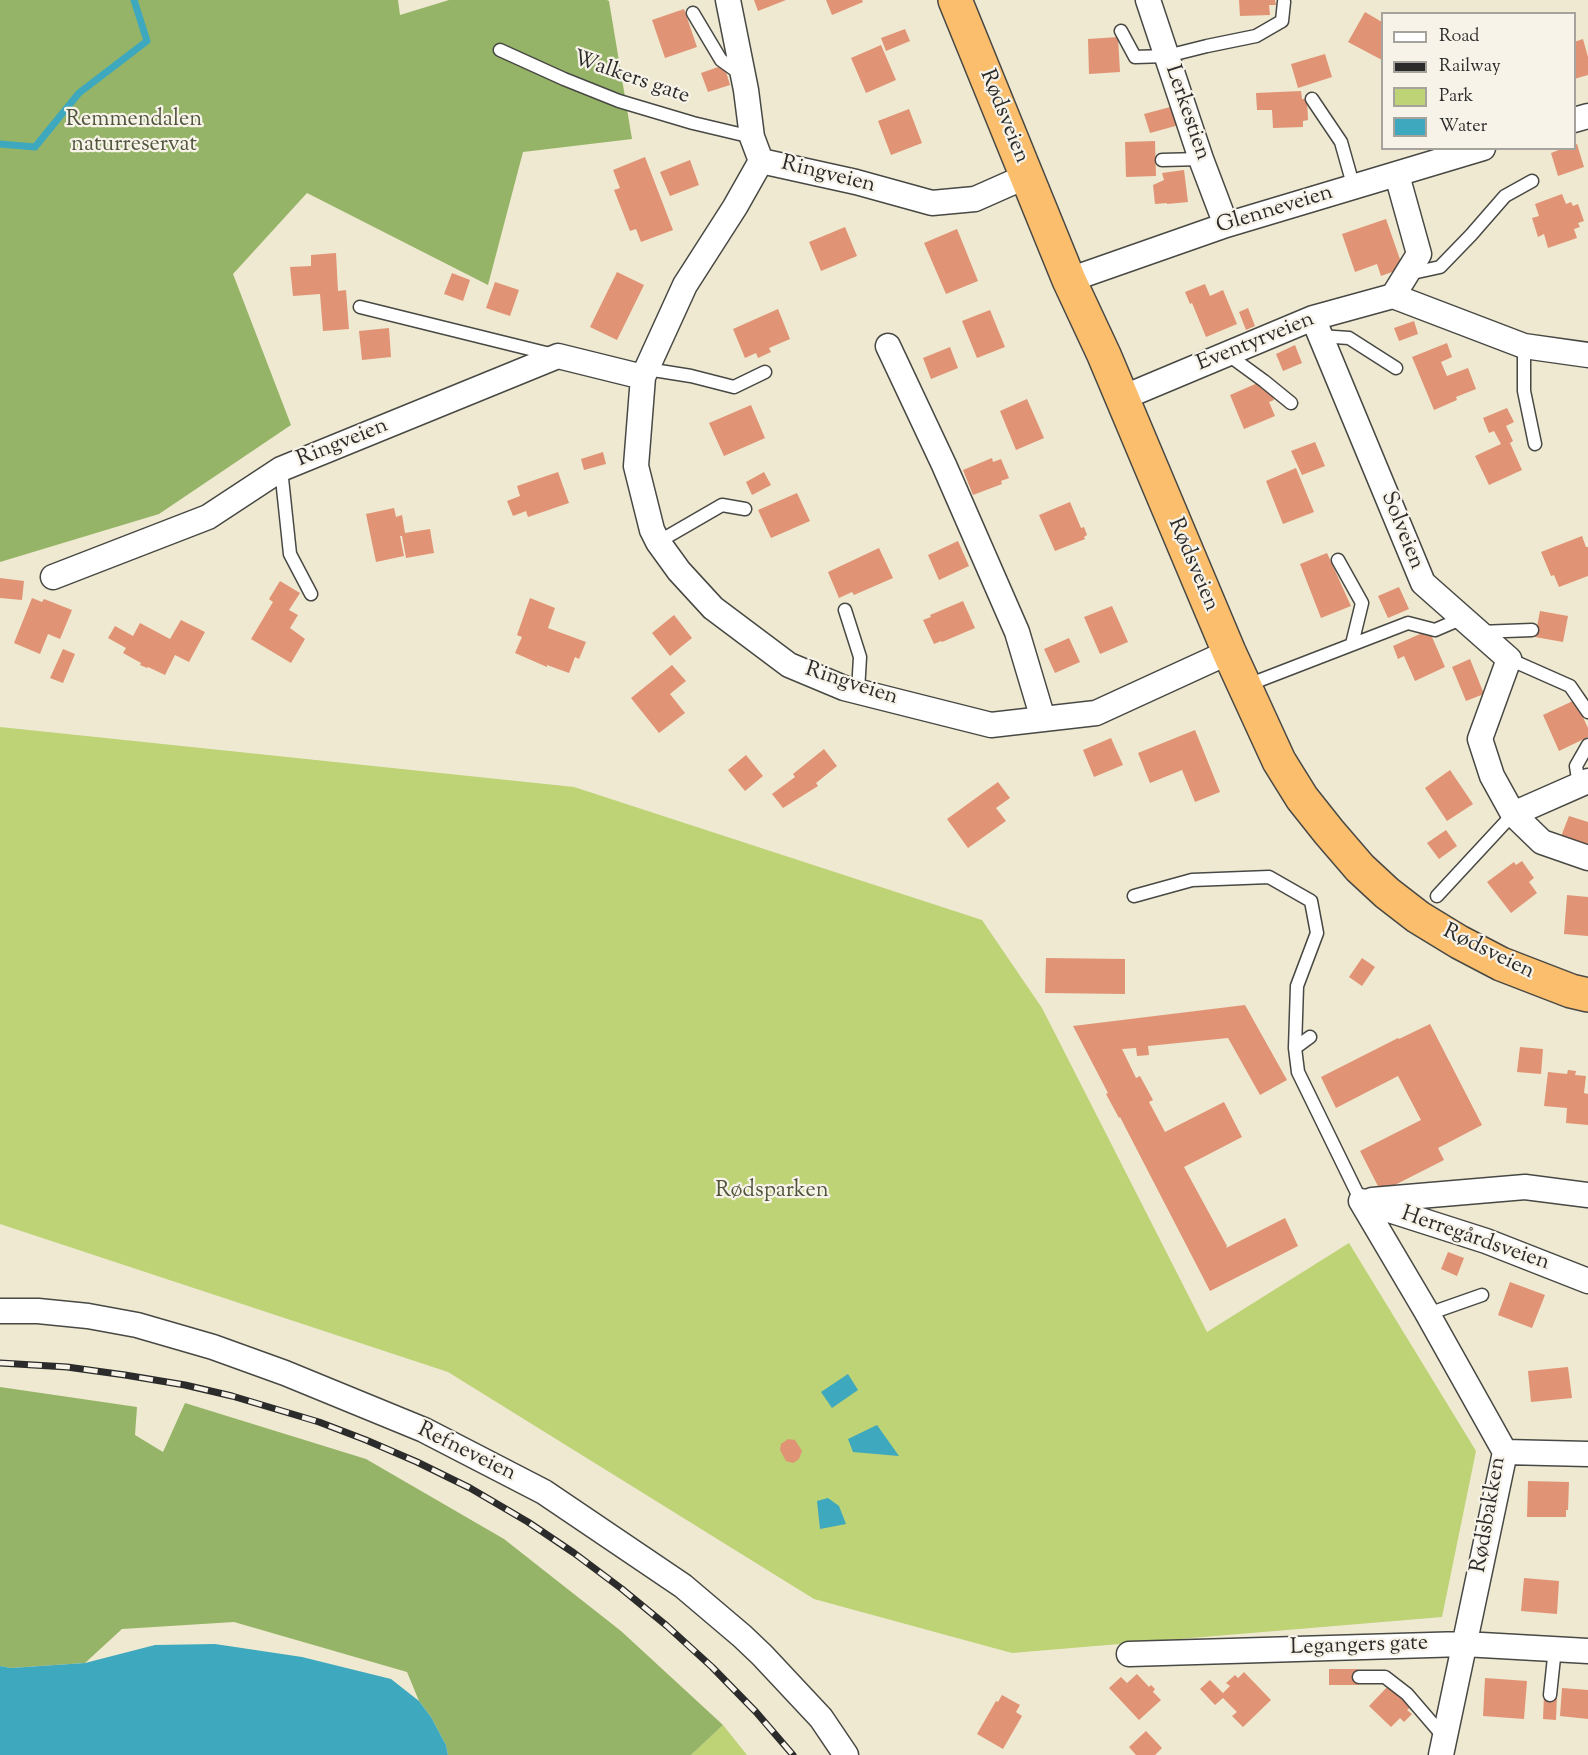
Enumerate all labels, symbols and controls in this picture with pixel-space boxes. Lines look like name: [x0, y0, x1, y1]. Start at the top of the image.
legend: [1381, 12, 1576, 150]
text: Road: [1439, 24, 1479, 50]
street label: Walkers gate: [569, 47, 693, 111]
text: Railway: [1439, 54, 1501, 80]
street label: Lerkestien: [1157, 62, 1215, 164]
street label: Rødsveien: [972, 66, 1034, 168]
text: Park: [1439, 84, 1473, 110]
park label: Remmendalen naturreservat: [66, 108, 202, 160]
text: Water: [1439, 114, 1487, 140]
street label: Ringveien: [778, 152, 878, 200]
street label: Glenneveien: [1214, 181, 1336, 241]
street label: Eventyrveien: [1193, 307, 1319, 379]
street label: Ringveien: [294, 414, 392, 474]
street label: Solveien: [1374, 488, 1428, 574]
street label: Rødsveien: [1161, 514, 1223, 616]
street label: Ringveien: [801, 658, 901, 712]
street label: Rødsveien: [1438, 919, 1538, 987]
park label: Rødsparken: [715, 1179, 829, 1205]
street label: Herregårdsveien: [1398, 1202, 1552, 1278]
street label: Refneveien: [412, 1418, 520, 1488]
street label: Rødsbakken: [1467, 1455, 1513, 1575]
street label: Legangers gate: [1290, 1631, 1428, 1663]

